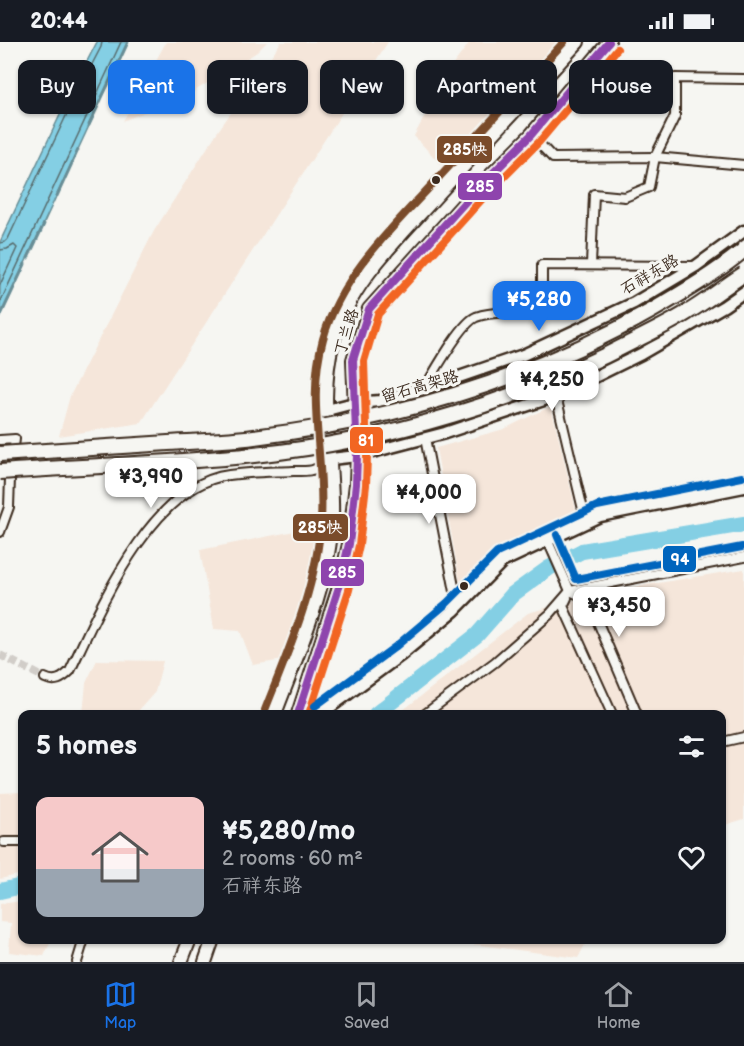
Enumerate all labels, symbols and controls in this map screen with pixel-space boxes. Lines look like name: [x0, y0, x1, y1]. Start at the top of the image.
text: 20:44: [30, 8, 88, 35]
chip: Buy: [18, 60, 96, 114]
chip: Rent: [108, 60, 195, 114]
chip: Filters: [207, 60, 308, 114]
chip: New: [320, 60, 404, 114]
chip: Apartment: [416, 60, 557, 114]
chip: House: [569, 60, 673, 114]
line badge: 285快: [436, 135, 493, 164]
text: 285快: [443, 141, 487, 160]
line badge: 285: [457, 172, 503, 201]
unlabelled marker: [430, 174, 442, 186]
text: 285: [466, 178, 494, 197]
street label: 石祥东路: [618, 251, 682, 299]
pin: ¥5,280: [490, 281, 588, 332]
text: ¥5,280: [507, 288, 571, 312]
street label: 丁兰路: [331, 306, 363, 358]
pin: ¥4,250: [503, 361, 601, 412]
street label: 留石高架路: [379, 367, 461, 407]
text: ¥4,250: [520, 368, 584, 392]
line badge: 81: [349, 426, 384, 454]
text: 81: [358, 432, 374, 451]
pin: ¥3,990: [102, 458, 200, 509]
text: ¥3,990: [119, 465, 183, 489]
pin: ¥4,000: [380, 474, 478, 525]
text: ¥4,000: [396, 481, 462, 505]
line badge: 285快: [292, 513, 349, 542]
text: 285快: [298, 519, 342, 538]
line badge: 94: [662, 545, 697, 573]
text: 94: [671, 551, 690, 570]
line badge: 285: [320, 558, 365, 587]
text: 285: [328, 564, 356, 583]
unlabelled marker: [458, 580, 470, 592]
pin: ¥3,450: [570, 587, 668, 638]
text: ¥3,450: [587, 594, 651, 618]
icon: filters: [675, 730, 708, 763]
text: 5 homes: [36, 731, 137, 762]
text: ¥5,280/mo: [222, 816, 355, 847]
icon: home: [84, 821, 156, 893]
icon: heart: [675, 841, 708, 874]
text: 2 rooms · 60 m²: [222, 847, 363, 871]
text: 石祥东路: [222, 874, 302, 898]
tab: Map: [104, 978, 137, 1033]
tab: Saved: [344, 978, 389, 1033]
tab: Home: [597, 978, 640, 1033]

